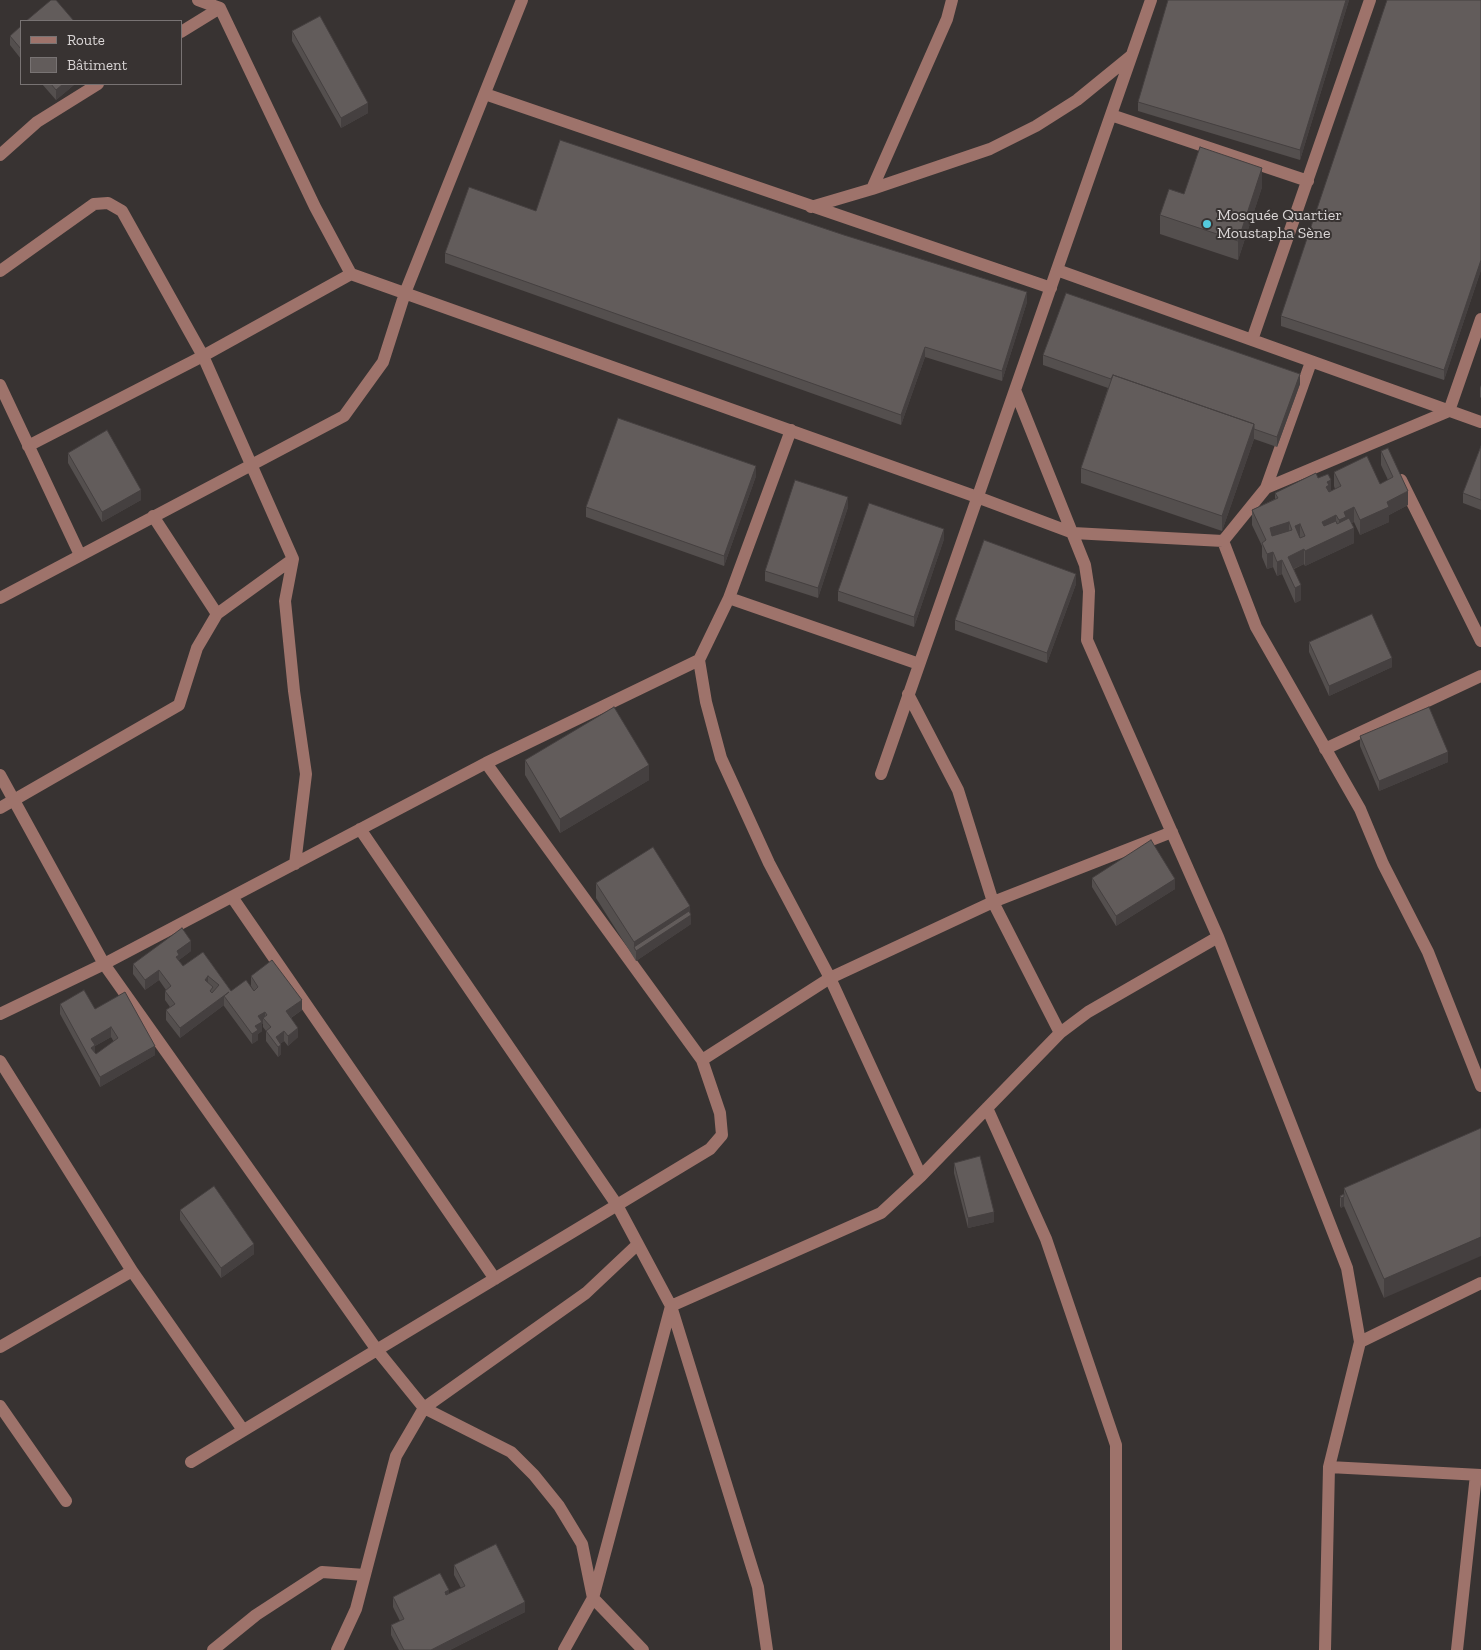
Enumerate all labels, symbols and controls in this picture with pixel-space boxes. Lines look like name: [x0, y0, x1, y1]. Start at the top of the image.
legend: [20, 20, 182, 85]
text: Route: [67, 31, 105, 49]
text: Bâtiment: [67, 56, 127, 74]
place label: Mosquée Quartier Moustapha Sène: [1217, 205, 1342, 243]
marker: Mosquée Quartier Moustapha Sène: [1201, 218, 1213, 230]

